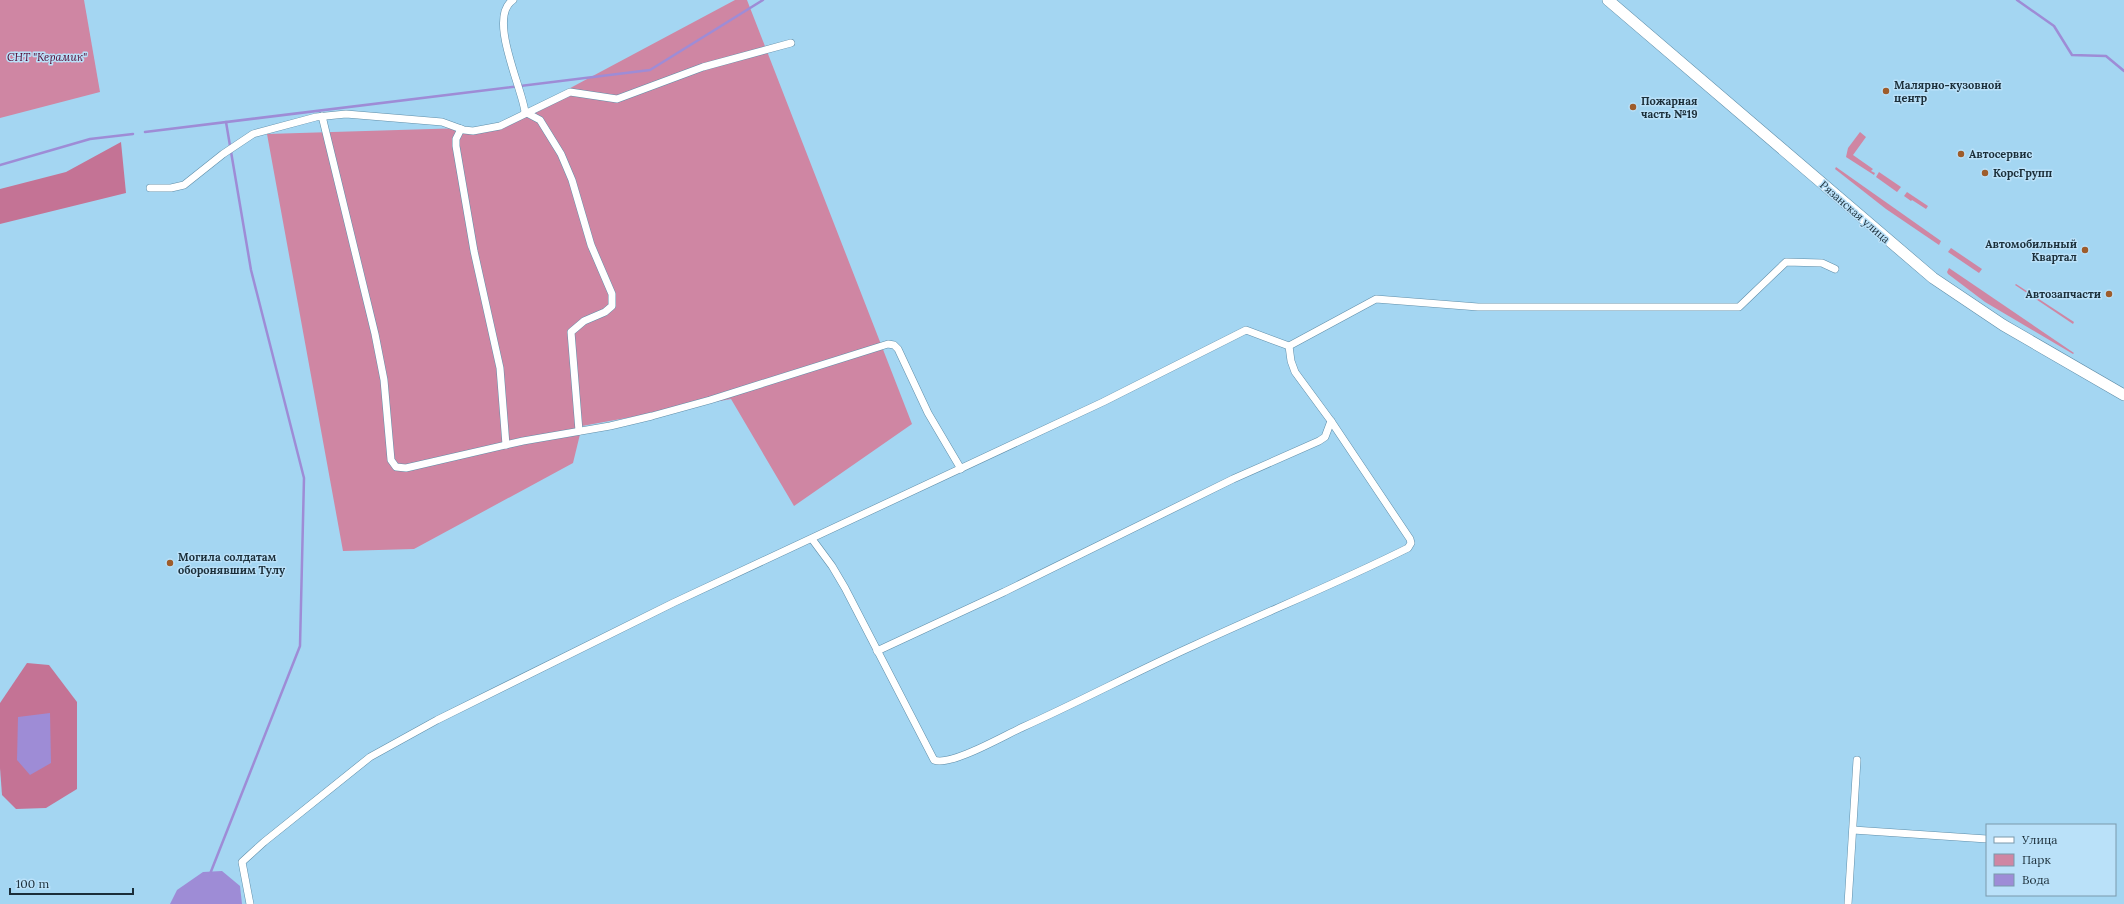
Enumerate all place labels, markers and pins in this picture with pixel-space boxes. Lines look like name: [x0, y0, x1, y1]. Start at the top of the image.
place label: Малярно-кузовной центр: [1894, 78, 2001, 105]
marker: Малярно-кузовной центр: [1881, 86, 1891, 96]
place label: Пожарная часть №19: [1641, 94, 1698, 121]
marker: Пожарная часть №19: [1628, 102, 1638, 112]
place label: Автосервис: [1969, 147, 2032, 161]
marker: Автосервис: [1956, 149, 1966, 159]
place label: КорсГрупп: [1993, 166, 2052, 180]
marker: КорсГрупп: [1980, 168, 1990, 178]
place label: Автомобильный Квартал: [1985, 237, 2077, 264]
marker: Автомобильный Квартал: [2080, 245, 2090, 255]
place label: Автозапчасти: [2026, 287, 2101, 301]
marker: Автозапчасти: [2104, 289, 2114, 299]
place label: Могила солдатам оборонявшим Тулу: [178, 550, 286, 577]
marker: Могила солдатам оборонявшим Тулу: [165, 558, 175, 568]

